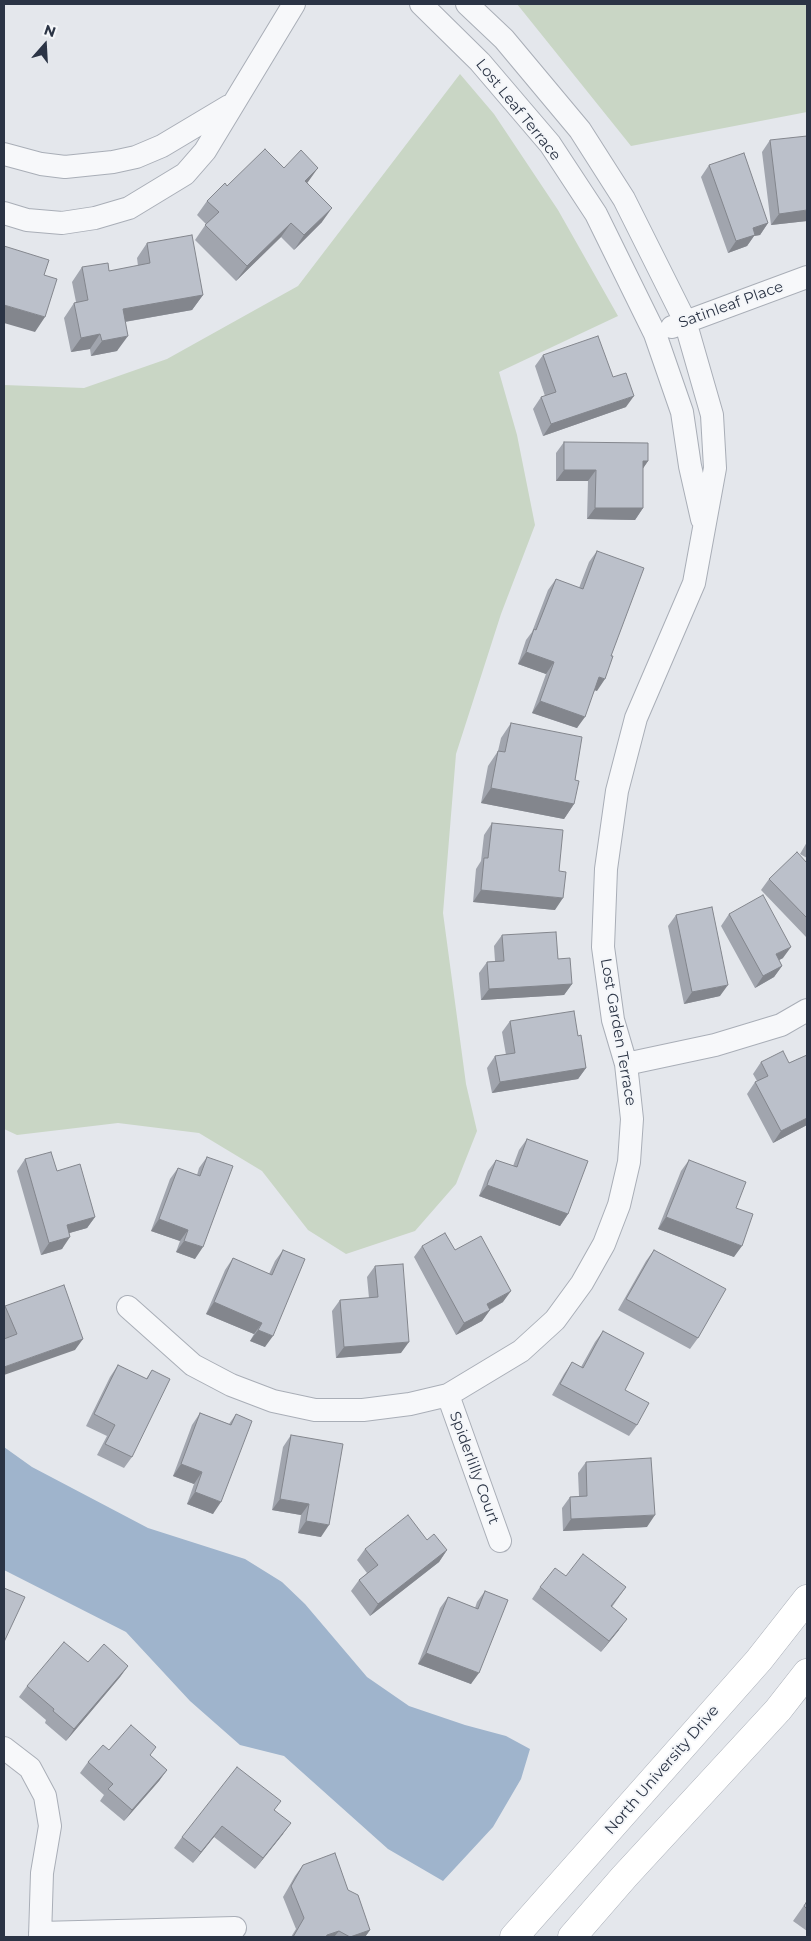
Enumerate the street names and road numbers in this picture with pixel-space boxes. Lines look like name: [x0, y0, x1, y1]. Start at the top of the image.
street label: Lost Leaf Terrace: [472, 56, 564, 164]
street label: Satinleaf Place: [676, 278, 786, 332]
street label: Lost Garden Terrace: [596, 957, 640, 1107]
street label: Spiderlilly Court: [445, 1409, 503, 1527]
street label: North University Drive: [601, 1702, 723, 1838]

